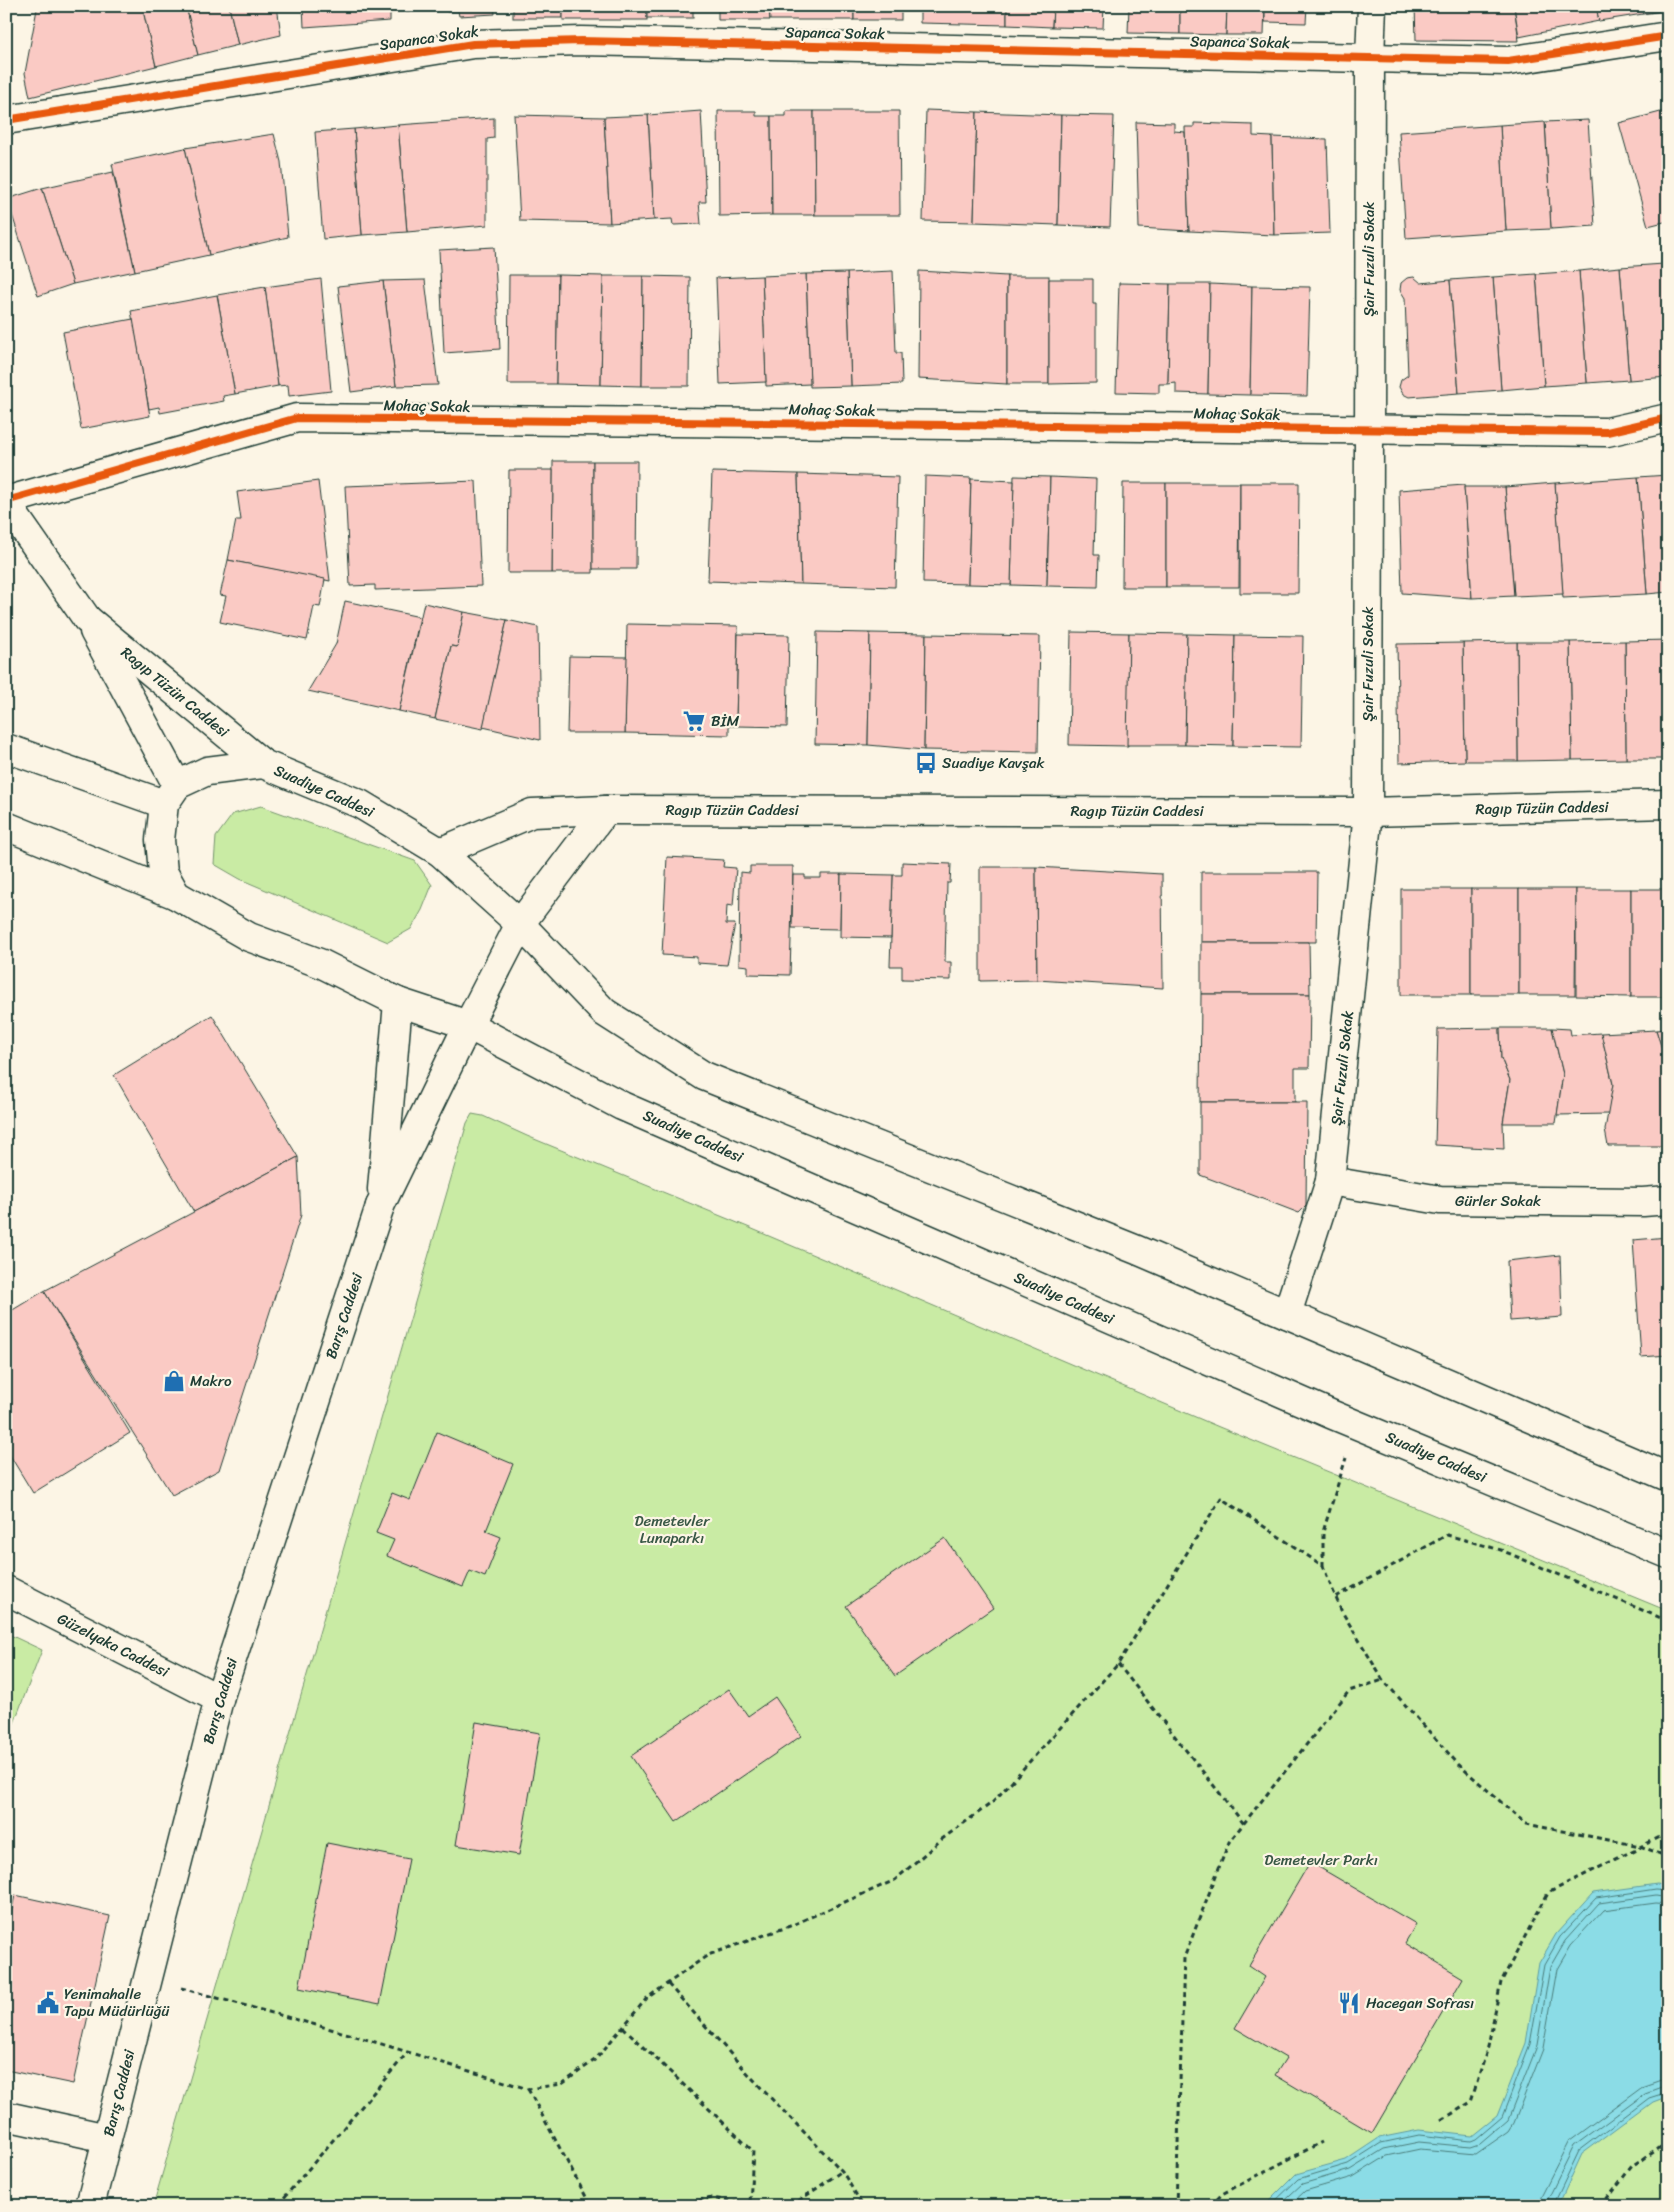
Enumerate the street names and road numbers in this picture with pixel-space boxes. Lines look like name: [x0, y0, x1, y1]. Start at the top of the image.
street label: Sapanca Sokak: [378, 18, 480, 58]
street label: Sapanca Sokak: [785, 19, 885, 47]
street label: Sapanca Sokak: [1190, 28, 1290, 56]
street label: Şair Fuzuli Sokak: [1356, 201, 1382, 317]
street label: Mohaç Sokak: [383, 392, 471, 420]
street label: Mohaç Sokak: [788, 396, 876, 424]
street label: Mohaç Sokak: [1193, 400, 1281, 428]
street label: Şair Fuzuli Sokak: [1355, 606, 1381, 722]
street label: Ragıp Tüzün Caddesi: [115, 640, 236, 745]
street label: Suadiye Caddesi: [270, 757, 379, 825]
street label: Ragıp Tüzün Caddesi: [1475, 794, 1610, 822]
street label: Ragıp Tüzün Caddesi: [665, 797, 799, 823]
street label: Ragıp Tüzün Caddesi: [1070, 798, 1204, 824]
street label: Şair Fuzuli Sokak: [1323, 1009, 1361, 1127]
street label: Suadiye Caddesi: [639, 1102, 748, 1170]
street label: Gürler Sokak: [1455, 1188, 1541, 1214]
street label: Suadiye Caddesi: [1010, 1264, 1119, 1332]
street label: Barış Caddesi: [318, 1269, 370, 1362]
street label: Suadiye Caddesi: [1381, 1424, 1491, 1490]
street label: Güzelyaka Caddesi: [52, 1606, 174, 1685]
street label: Barış Caddesi: [195, 1654, 245, 1747]
street label: Barış Caddesi: [96, 2046, 143, 2139]

